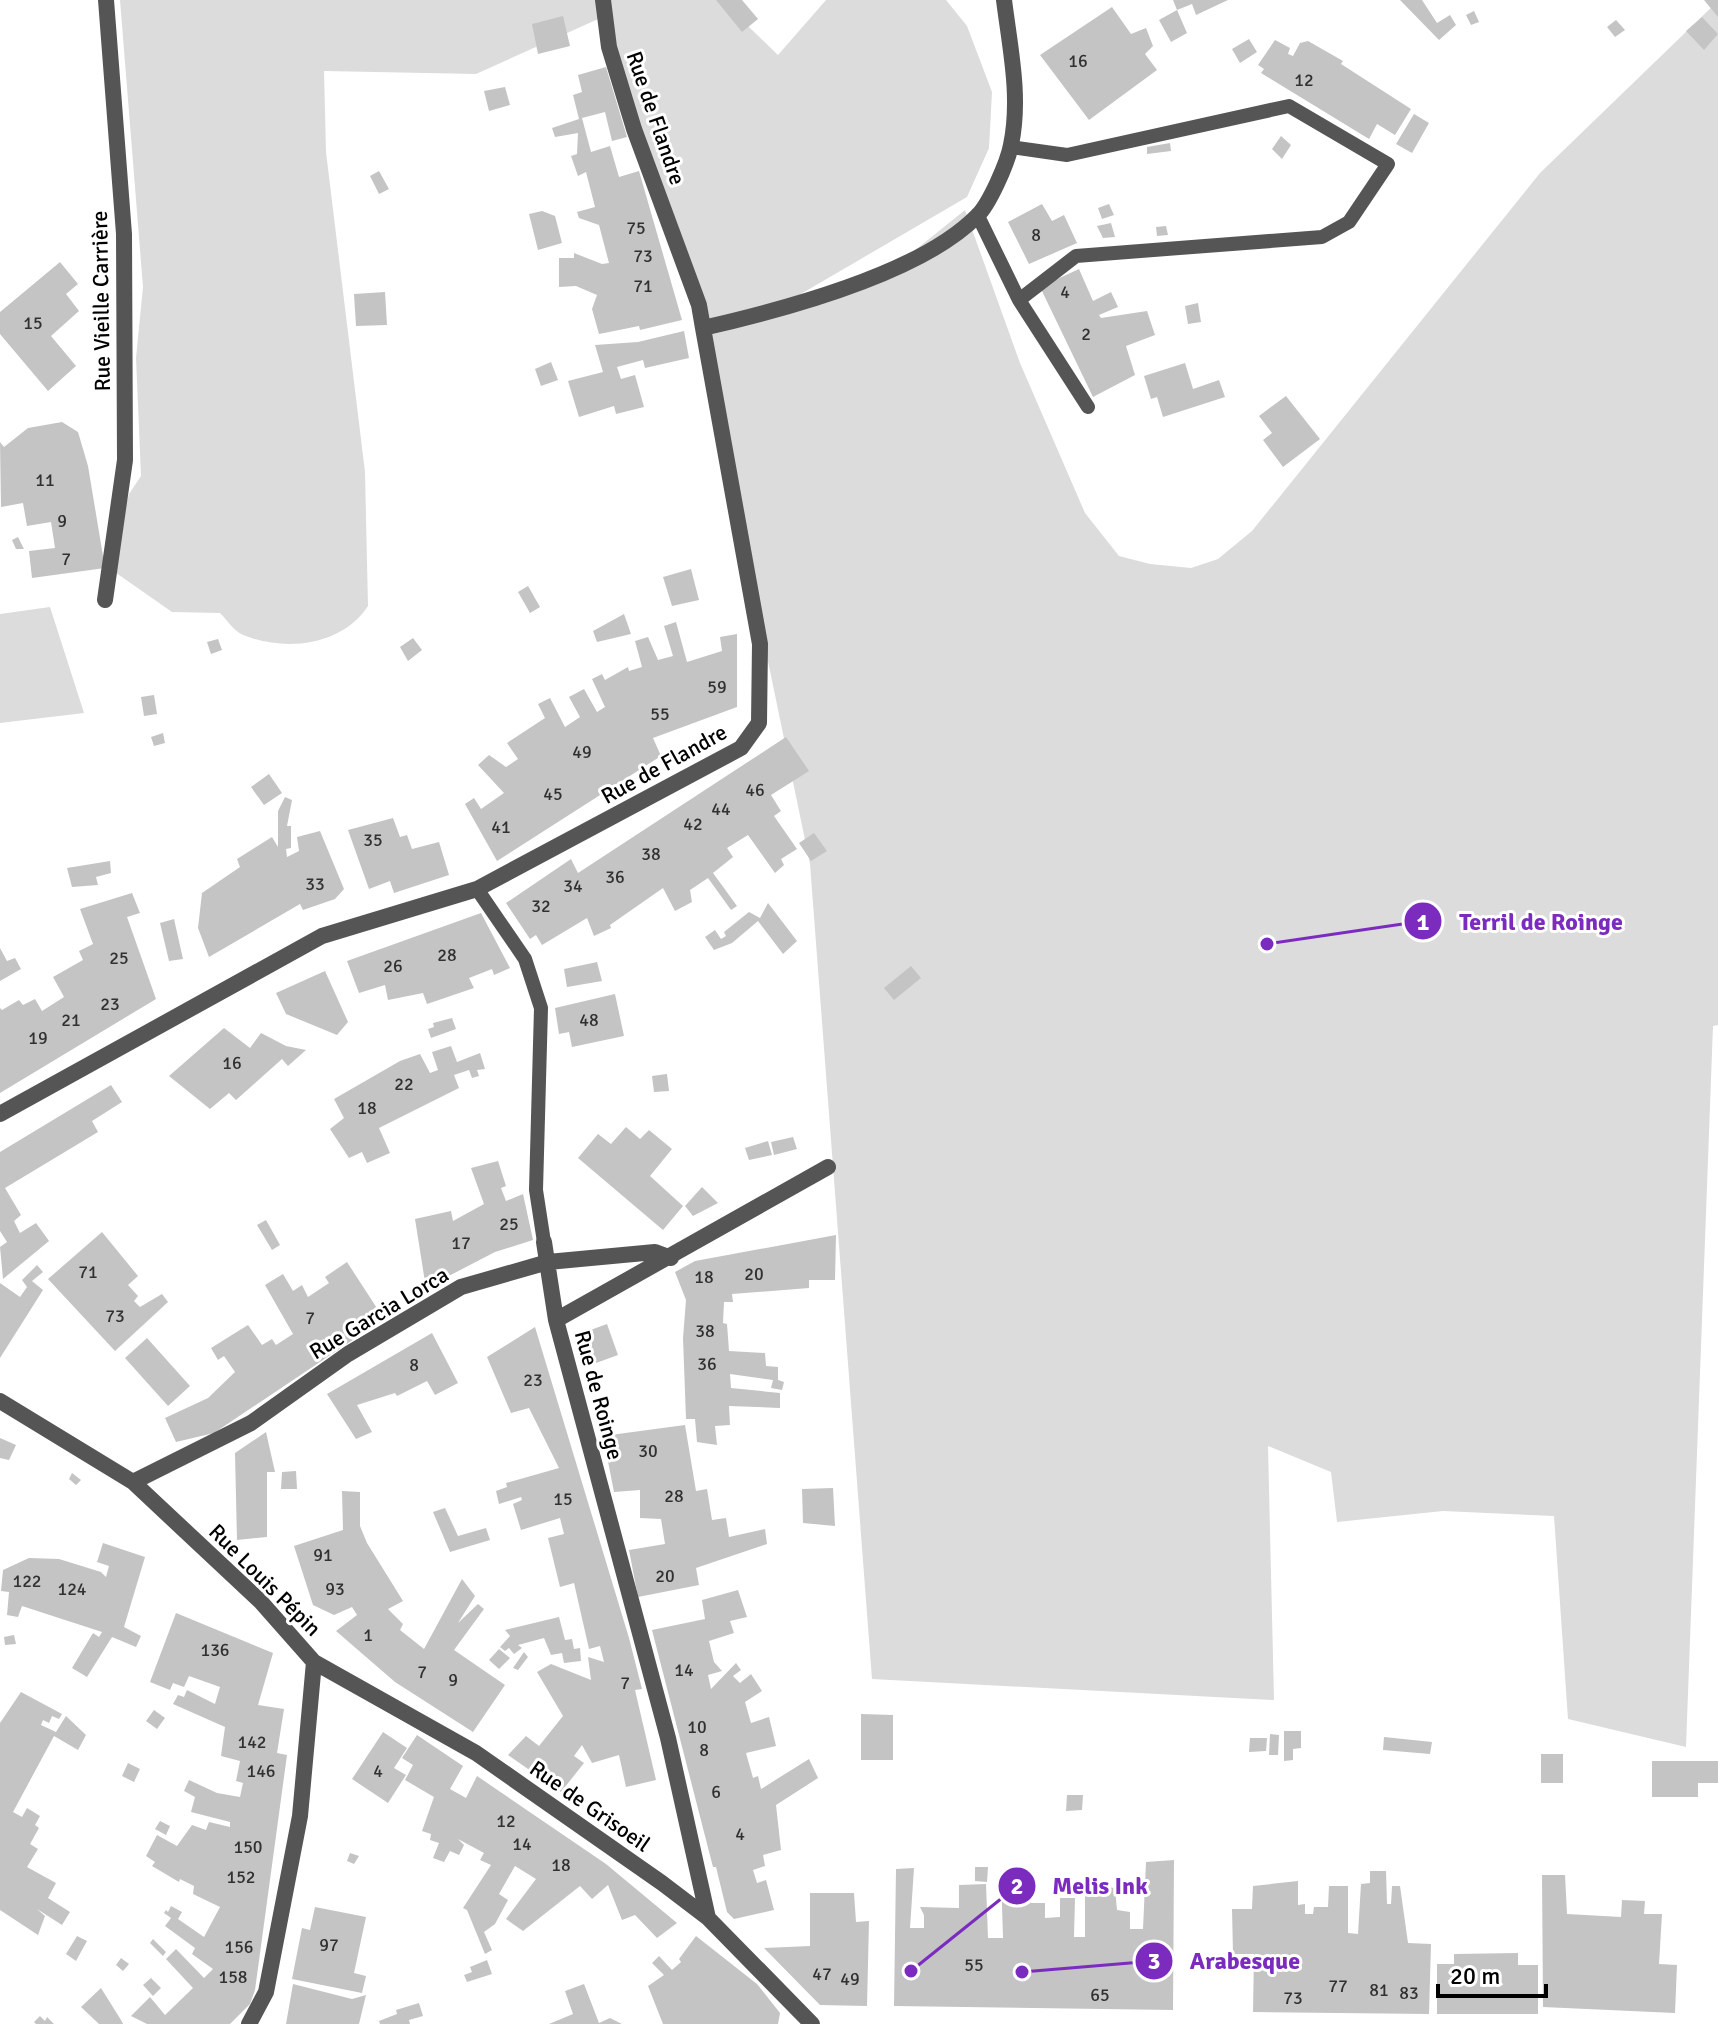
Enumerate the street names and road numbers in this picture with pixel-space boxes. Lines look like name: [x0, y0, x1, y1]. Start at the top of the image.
street label: Rue de Flandre: [621, 48, 691, 188]
street label: Rue Vieille Carrière: [86, 210, 116, 392]
street label: Rue de Flandre: [596, 718, 732, 810]
street label: Rue Garcia Lorca: [304, 1261, 454, 1365]
street label: Rue de Roinge: [569, 1327, 629, 1463]
street label: Rue Louis Pépin: [203, 1518, 327, 1642]
street label: Rue de Grisoeil: [524, 1754, 656, 1858]

